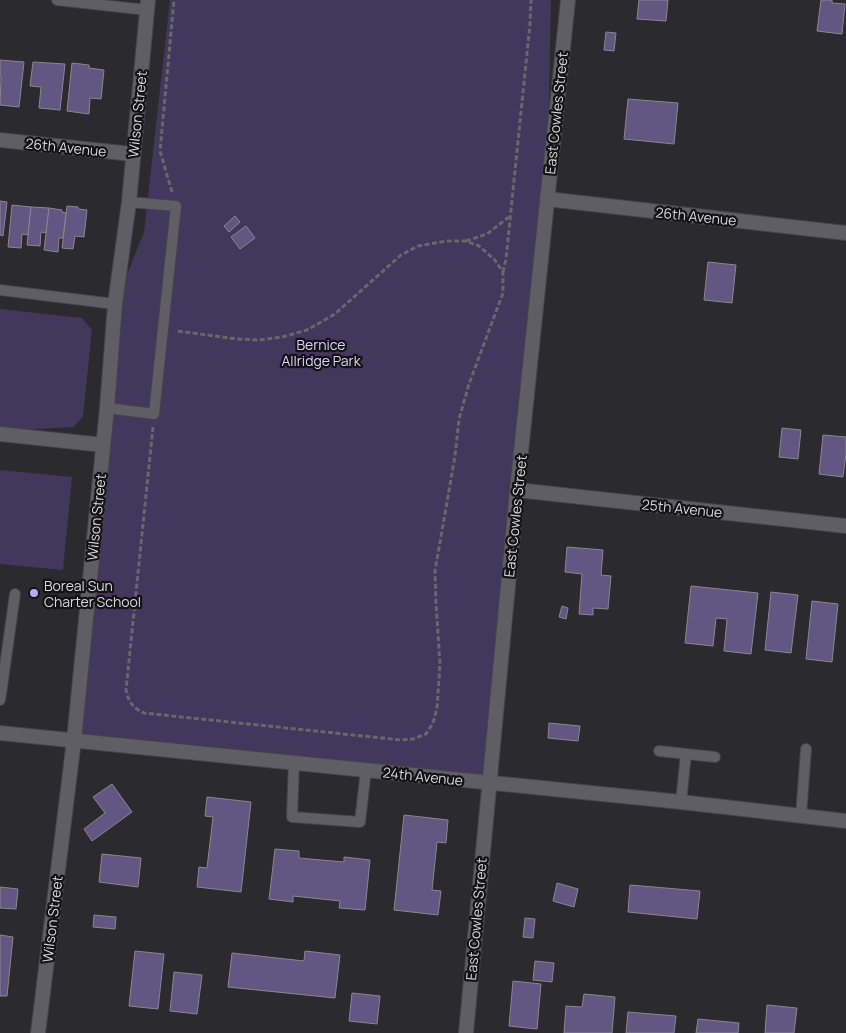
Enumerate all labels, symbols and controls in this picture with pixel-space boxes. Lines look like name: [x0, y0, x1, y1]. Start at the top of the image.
street label: East Cowles Street: [540, 50, 572, 175]
street label: Wilson Street: [123, 69, 151, 158]
street label: 26th Avenue: [25, 133, 107, 161]
street label: 26th Avenue: [655, 202, 737, 230]
park label: Bernice Allridge Park: [281, 335, 362, 370]
street label: East Cowles Street: [499, 453, 531, 578]
street label: Wilson Street: [82, 472, 110, 561]
street label: 25th Avenue: [641, 494, 723, 522]
place label: Boreal Sun Charter School: [44, 576, 141, 611]
marker: Boreal Sun Charter School: [28, 587, 40, 599]
street label: 24th Avenue: [382, 762, 464, 790]
street label: East Cowles Street: [461, 857, 491, 981]
street label: Wilson Street: [37, 874, 67, 963]

